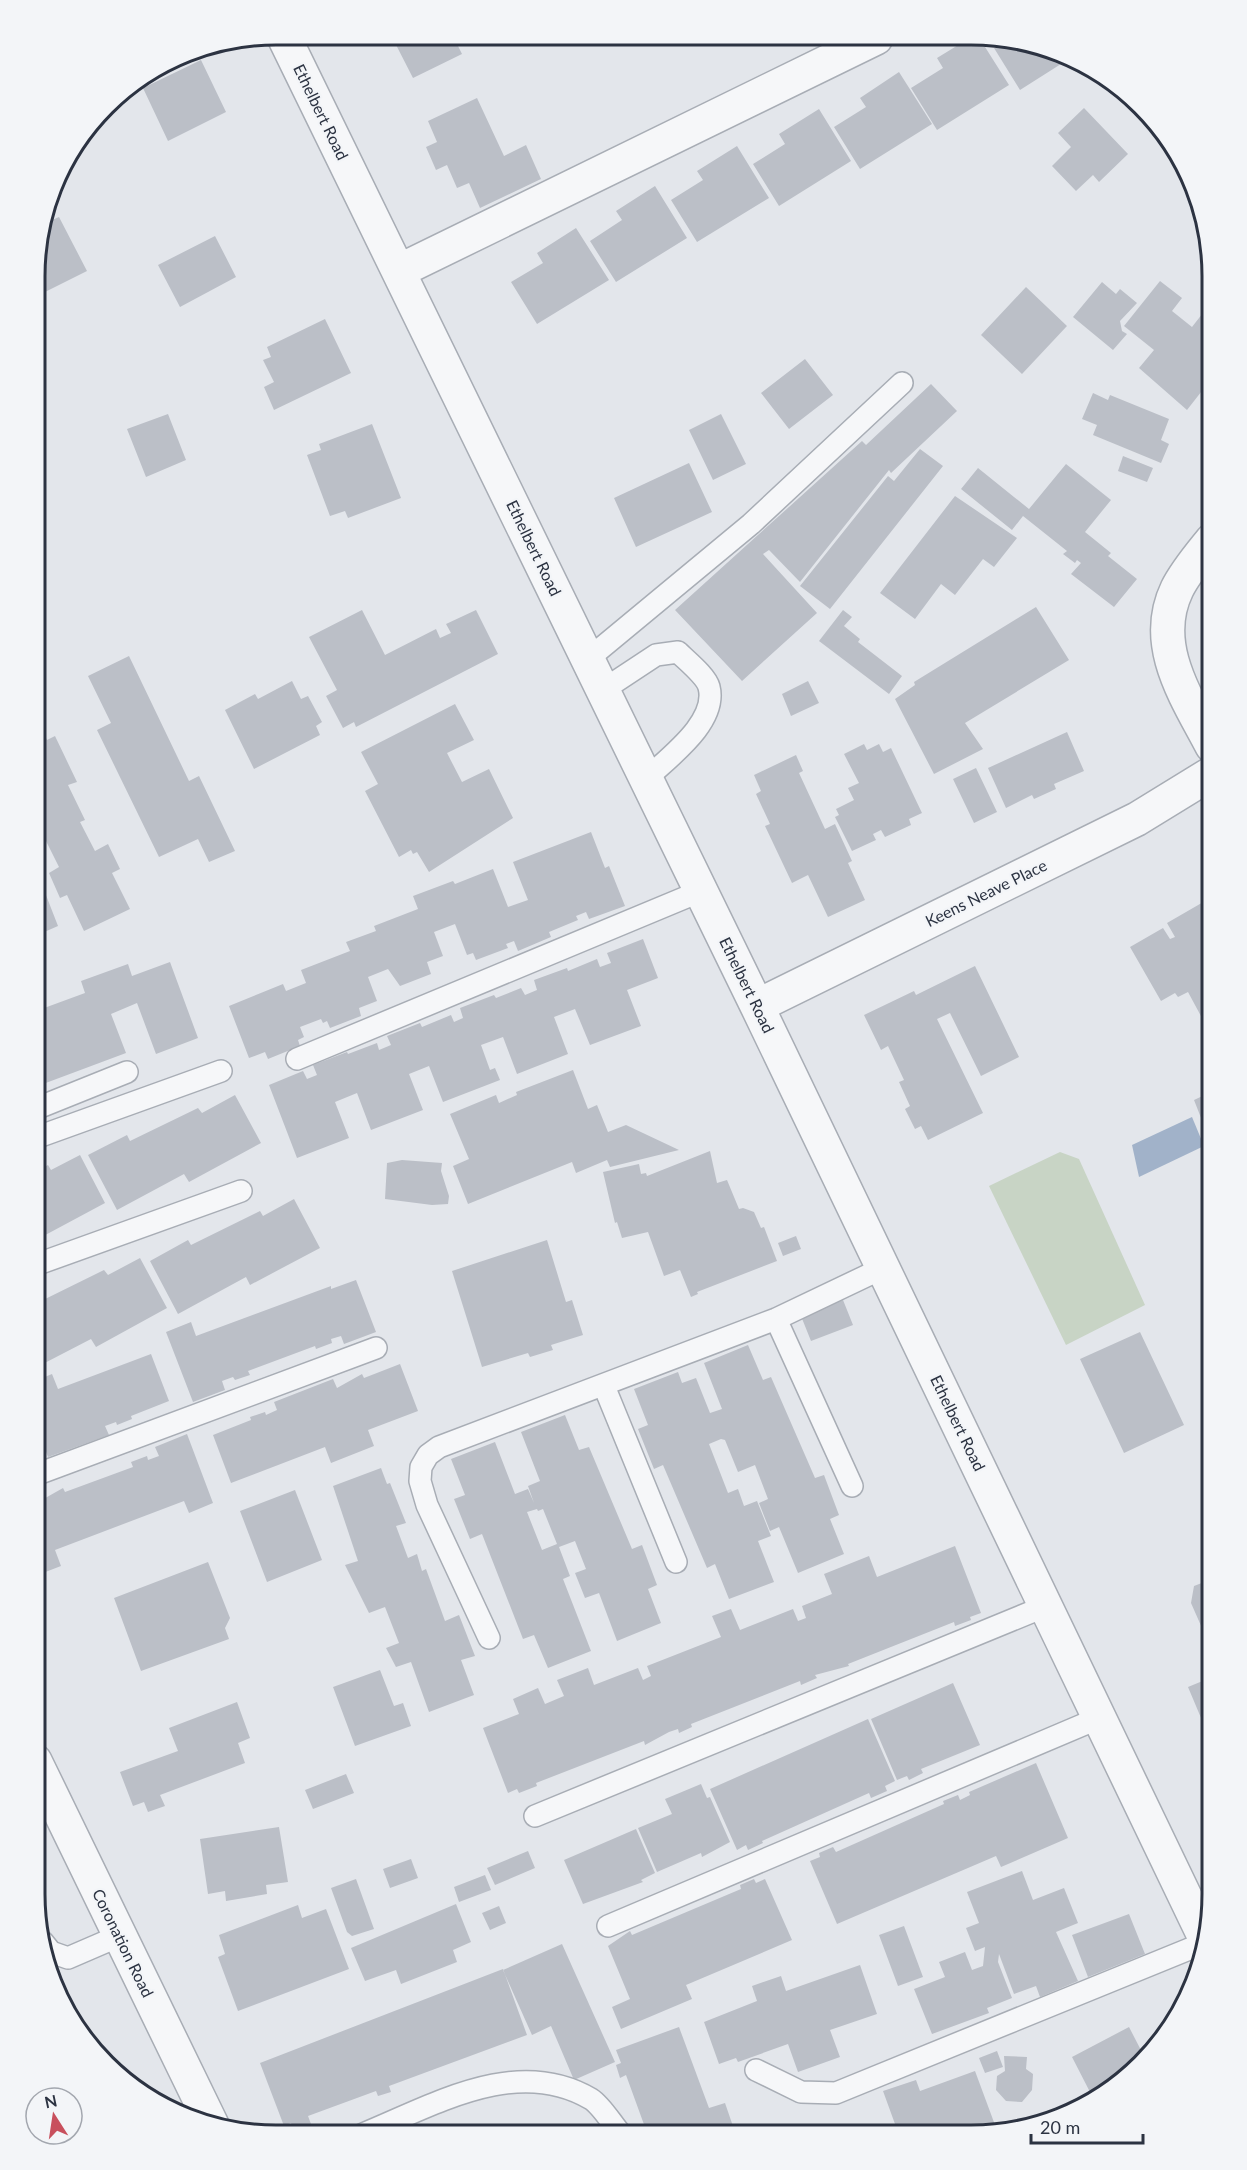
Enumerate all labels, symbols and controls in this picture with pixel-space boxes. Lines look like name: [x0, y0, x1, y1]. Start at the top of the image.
street label: Ethelbert Road: [290, 61, 353, 163]
street label: Ethelbert Road: [503, 497, 566, 599]
street label: Keens Neave Place: [922, 855, 1050, 930]
street label: Ethelbert Road: [716, 934, 779, 1036]
street label: Ethelbert Road: [927, 1372, 990, 1474]
street label: Coronation Road: [89, 1885, 158, 2000]
north arrow: [24, 2086, 84, 2146]
text: N: [43, 2090, 59, 2111]
scale bar: [1031, 2107, 1144, 2145]
text: 20 m: [1040, 2116, 1080, 2138]

